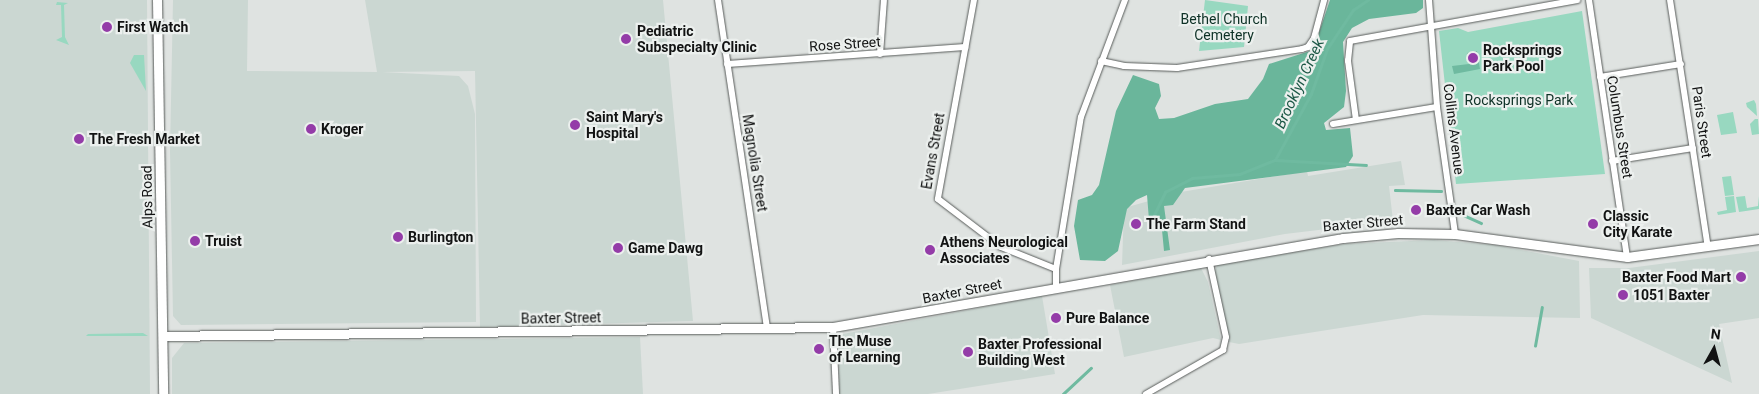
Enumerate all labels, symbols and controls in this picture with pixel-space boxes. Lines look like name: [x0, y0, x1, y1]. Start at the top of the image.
park label: Bethel Church Cemetery: [1181, 11, 1267, 44]
place label: First Watch: [117, 19, 188, 35]
marker: First Watch: [101, 21, 113, 33]
place label: Pediatric Subspecialty Clinic: [637, 23, 757, 56]
marker: Pediatric Subspecialty Clinic: [619, 32, 633, 46]
street label: Rose Street: [809, 33, 881, 55]
water label: Brooklyn Creek: [1271, 36, 1329, 132]
place label: Rocksprings Park Pool: [1483, 42, 1562, 74]
marker: Rocksprings Park Pool: [1467, 52, 1479, 64]
street label: Columbus Street: [1604, 74, 1636, 180]
street label: Collins Avenue: [1440, 83, 1468, 175]
street label: Paris Street: [1689, 85, 1715, 159]
park label: Rocksprings Park: [1465, 92, 1573, 108]
place label: Saint Mary's Hospital: [586, 109, 663, 142]
street label: Evans Street: [918, 111, 948, 191]
street label: Magnolia Street: [739, 113, 771, 213]
marker: Saint Mary's Hospital: [568, 118, 582, 132]
place label: Kroger: [321, 121, 363, 137]
marker: Kroger: [305, 123, 317, 135]
place label: The Fresh Market: [89, 131, 200, 147]
marker: The Fresh Market: [73, 133, 85, 145]
street label: Alps Road: [138, 165, 156, 229]
place label: Baxter Car Wash: [1426, 202, 1530, 218]
marker: Baxter Car Wash: [1410, 204, 1422, 216]
place label: Classic City Karate: [1603, 208, 1672, 240]
street label: Baxter Street: [1322, 211, 1404, 235]
place label: The Farm Stand: [1146, 216, 1246, 232]
marker: The Farm Stand: [1130, 218, 1142, 230]
marker: Classic City Karate: [1587, 218, 1599, 230]
place label: Burlington: [408, 229, 473, 245]
marker: Burlington: [392, 231, 404, 243]
place label: Truist: [205, 233, 242, 249]
place label: Athens Neurological Associates: [940, 234, 1068, 266]
marker: Truist: [189, 235, 201, 247]
place label: Game Dawg: [628, 240, 703, 256]
marker: Game Dawg: [612, 242, 624, 254]
marker: Athens Neurological Associates: [924, 244, 936, 256]
place label: Baxter Food Mart: [1622, 269, 1731, 285]
marker: Baxter Food Mart: [1735, 271, 1747, 283]
street label: Baxter Street: [921, 275, 1003, 307]
place label: 1051 Baxter: [1633, 287, 1710, 303]
marker: 1051 Baxter: [1617, 289, 1629, 301]
street label: Baxter Street: [521, 309, 601, 327]
place label: Pure Balance: [1066, 310, 1149, 326]
marker: Pure Balance: [1050, 312, 1062, 324]
north arrow: [1689, 324, 1739, 374]
text: N: [1710, 326, 1722, 343]
place label: The Muse of Learning: [829, 333, 901, 366]
place label: Baxter Professional Building West: [978, 336, 1102, 368]
marker: The Muse of Learning: [813, 343, 825, 355]
marker: Baxter Professional Building West: [962, 346, 974, 358]

